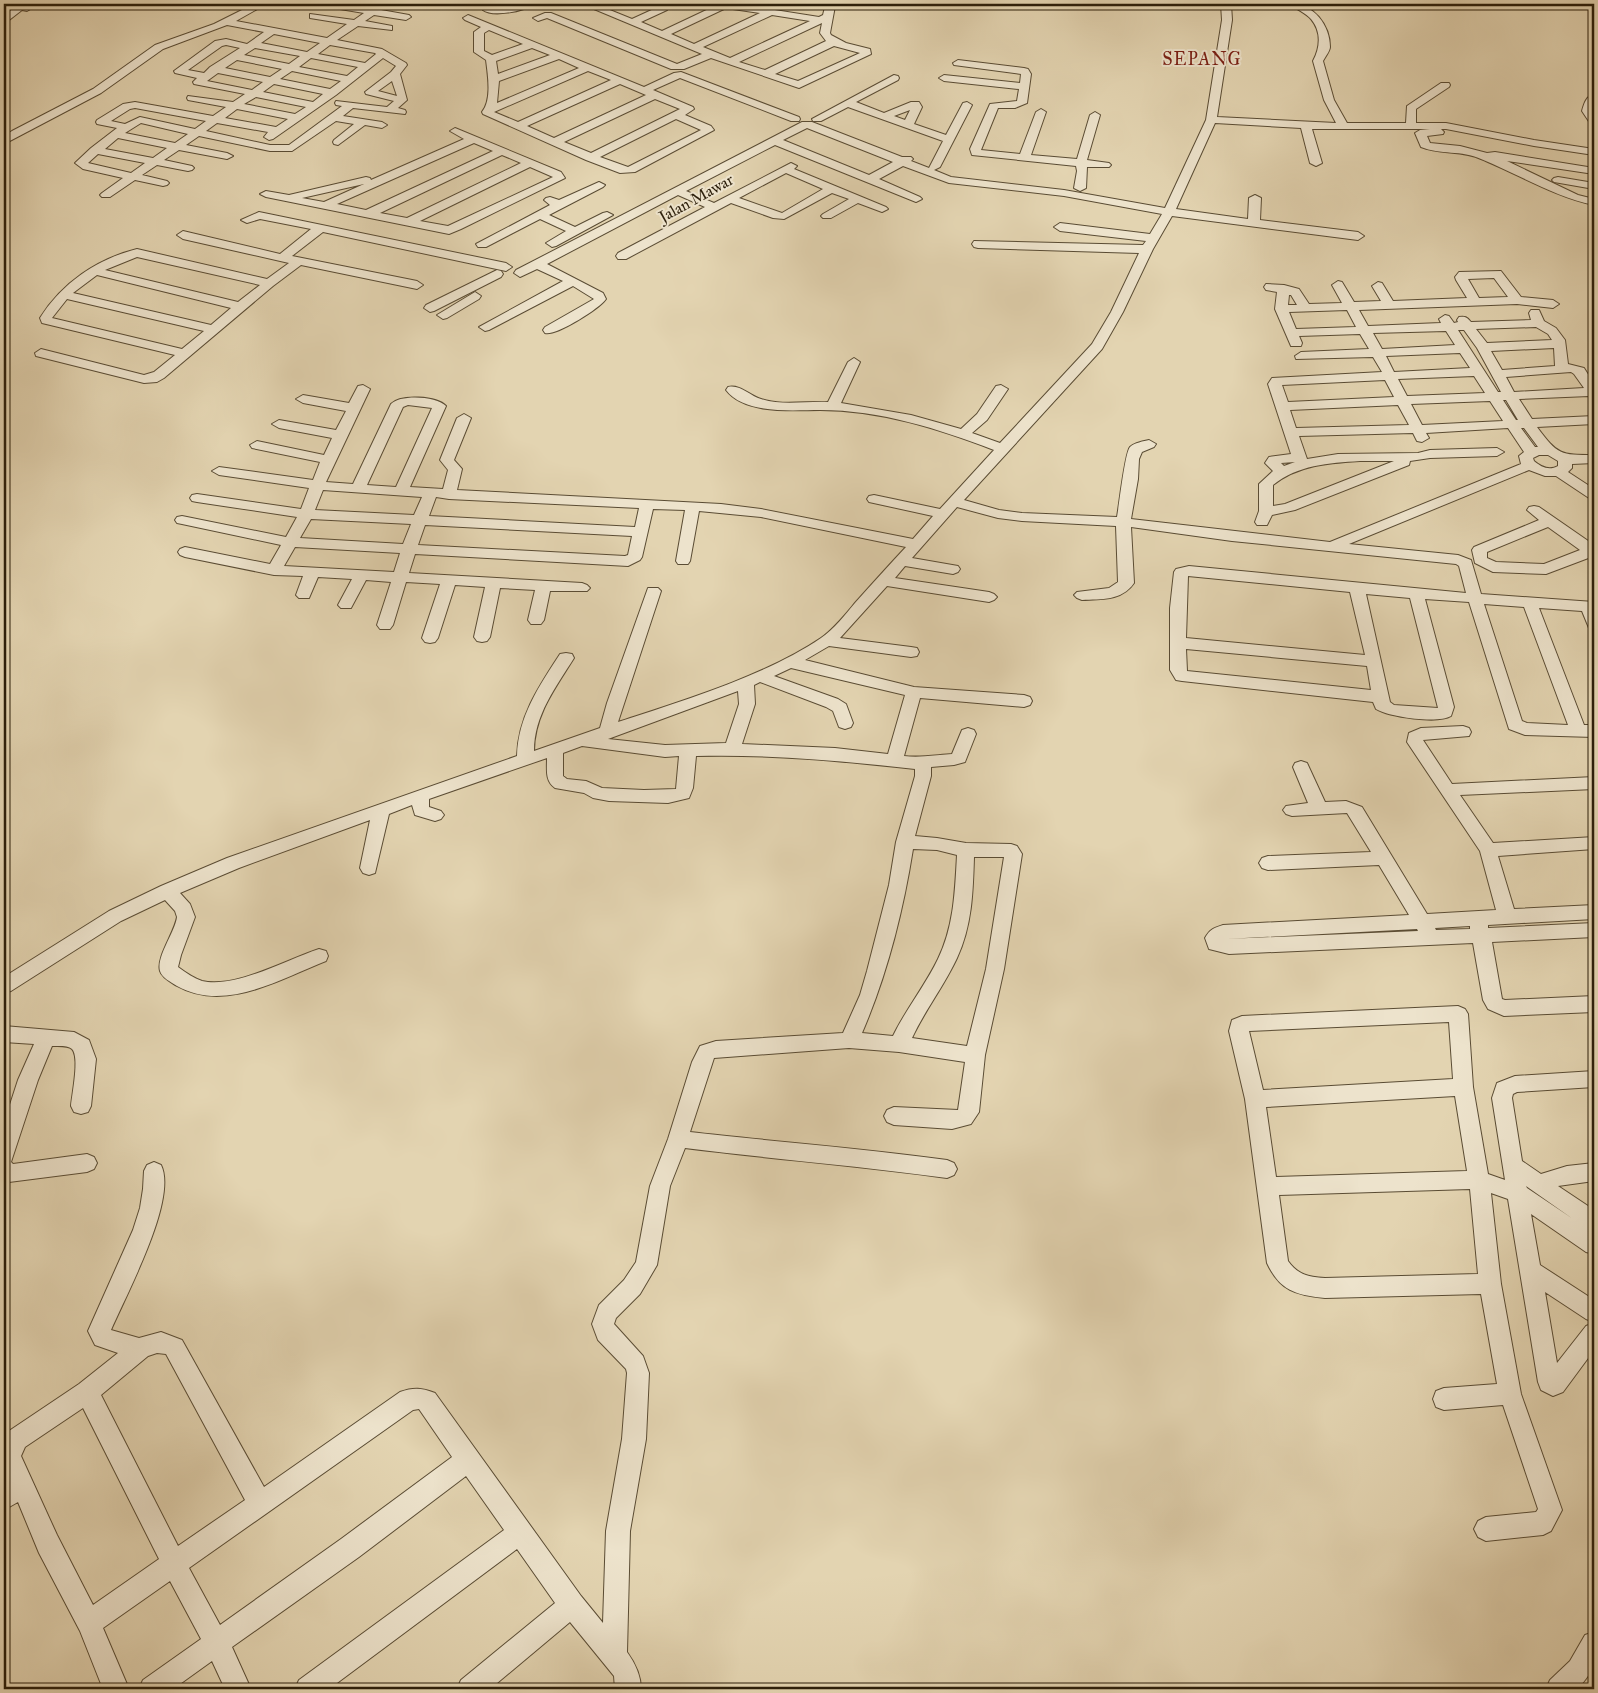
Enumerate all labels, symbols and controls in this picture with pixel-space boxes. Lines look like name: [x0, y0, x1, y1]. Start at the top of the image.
district label: SEPANG: [1162, 48, 1242, 70]
street label: Jalan Mawar: [654, 170, 737, 228]

